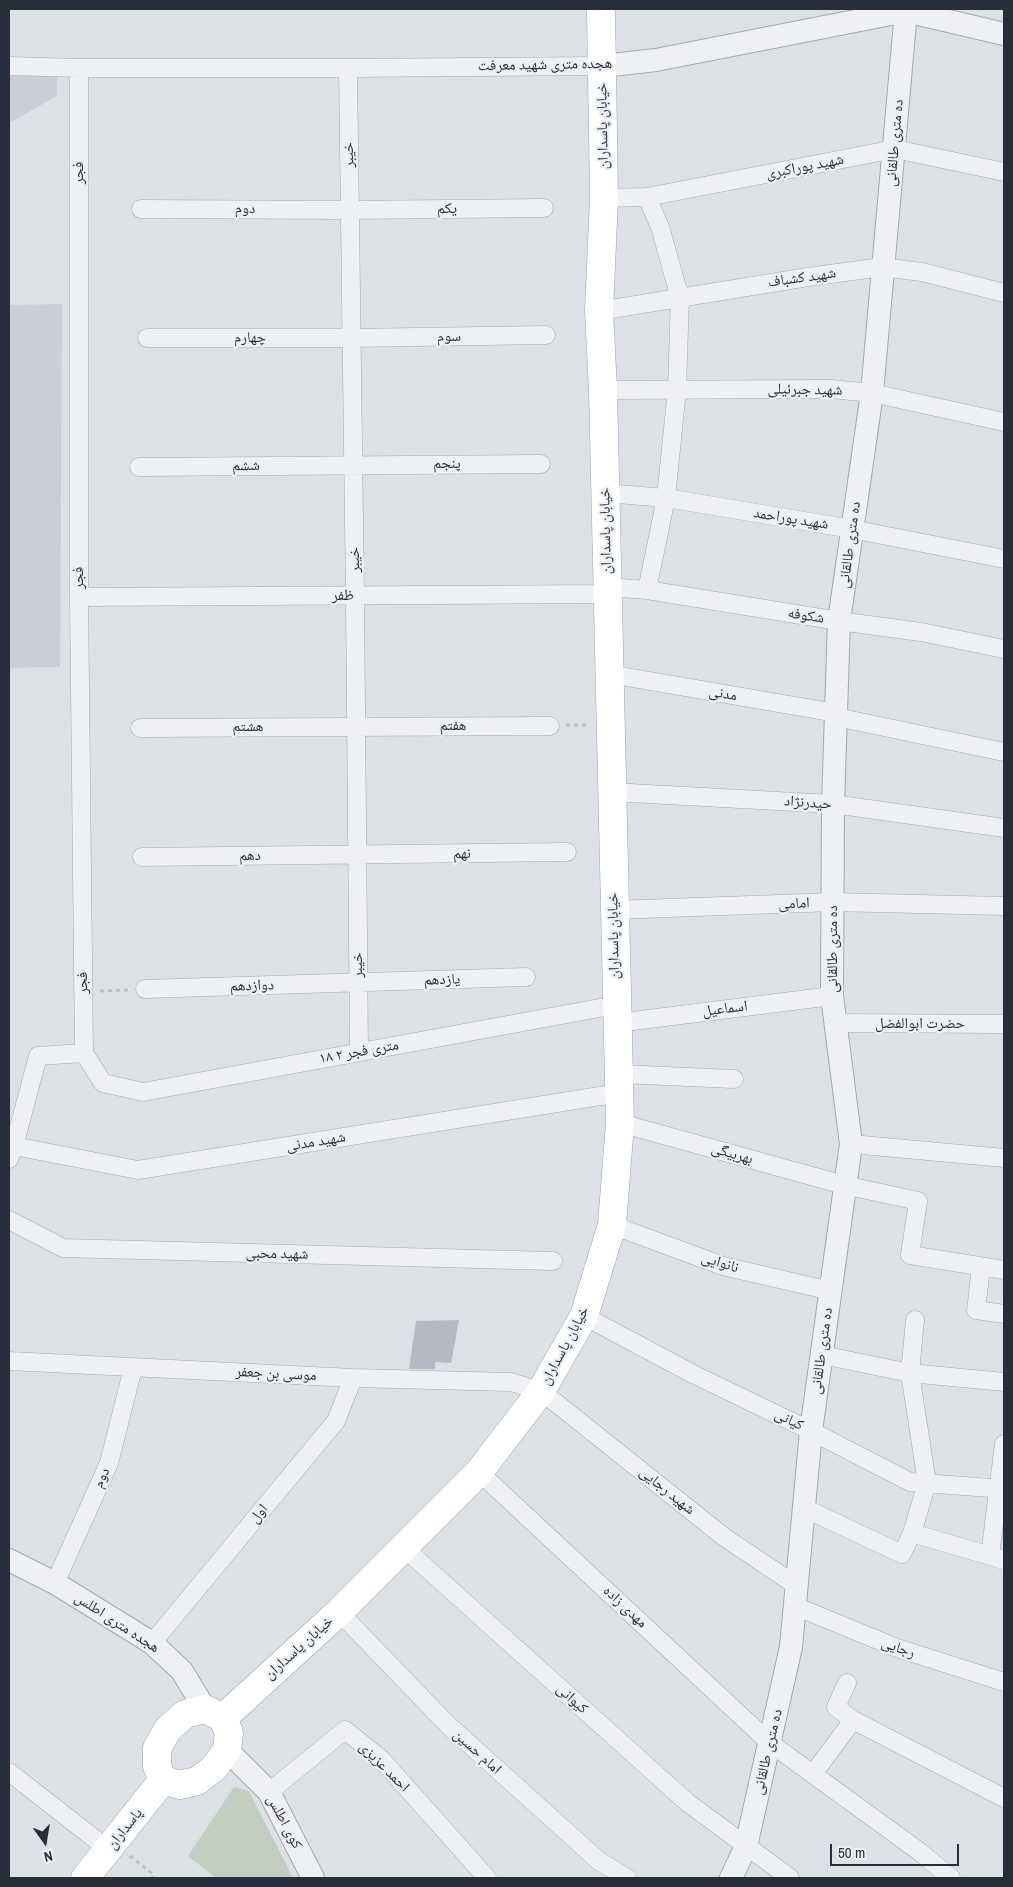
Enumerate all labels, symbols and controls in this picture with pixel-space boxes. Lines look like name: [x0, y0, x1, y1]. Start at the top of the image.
street label: هجده متری شهید معرفت: [478, 55, 612, 75]
street label: خیابان پاسداران: [593, 83, 613, 169]
street label: ده متری طالقانی: [882, 99, 908, 187]
street label: خیبر: [340, 142, 358, 168]
street label: شهید پوراکبری: [765, 151, 845, 183]
street label: فجر: [70, 162, 88, 184]
street label: دوم: [235, 200, 255, 218]
street label: یکم: [437, 200, 457, 218]
street label: شهید کشباف: [767, 264, 837, 292]
street label: سوم: [437, 328, 461, 346]
street label: چهارم: [234, 329, 266, 347]
street label: شهید جبرئیلی: [767, 380, 843, 400]
street label: پنجم: [433, 455, 461, 473]
street label: ششم: [232, 457, 260, 475]
street label: خیابان پاسداران: [596, 488, 616, 574]
street label: ده متری طالقانی: [835, 500, 865, 590]
street label: شهید پوراحمد: [752, 504, 830, 534]
street label: خیبر: [346, 547, 364, 573]
street label: فجر: [70, 567, 88, 589]
street label: ظفر: [332, 587, 354, 605]
street label: شکوفه: [786, 604, 826, 628]
street label: مدنی: [707, 683, 739, 705]
street label: هفتم: [440, 717, 466, 735]
street label: هشتم: [233, 718, 263, 736]
street label: حیدرنژاد: [784, 792, 832, 814]
street label: نهم: [453, 845, 471, 863]
street label: دهم: [239, 847, 261, 865]
street label: خیابان پاسداران: [604, 893, 624, 979]
street label: امامی: [778, 894, 810, 914]
street label: ده متری طالقانی: [824, 905, 842, 993]
street label: خیبر: [349, 952, 367, 978]
street label: یازدهم: [423, 970, 461, 990]
street label: فجر: [74, 972, 92, 994]
street label: دوازدهم: [230, 976, 274, 996]
street label: اسماعیل: [701, 997, 749, 1021]
street label: حضرت ابوالفضل: [875, 1015, 965, 1033]
street label: ۱۸ متری فجر ۲: [318, 1036, 400, 1068]
street label: شهید مدنی: [285, 1128, 347, 1156]
street label: بهربیگی: [709, 1139, 755, 1169]
street label: شهید محبی: [245, 1244, 309, 1264]
street label: نانوایی: [699, 1249, 741, 1277]
street label: خیابان پاسداران: [537, 1304, 593, 1388]
street label: ده متری طالقانی: [807, 1306, 837, 1396]
street label: موسی بن جعفر: [235, 1363, 317, 1385]
street label: کیانی: [772, 1405, 806, 1435]
street label: شهید رجایی: [636, 1463, 698, 1519]
street label: دوم: [90, 1465, 114, 1491]
street label: اول: [246, 1501, 272, 1527]
street label: مهدی زاده: [599, 1582, 651, 1632]
street label: هجده متری اطلس: [71, 1589, 163, 1657]
street label: خیابان پاسداران: [261, 1612, 337, 1684]
street label: رجایی: [879, 1634, 917, 1662]
street label: کیوانی: [552, 1680, 592, 1718]
street label: ده متری طالقانی: [749, 1707, 787, 1797]
street label: امام حسین: [449, 1726, 505, 1778]
street label: احمد عزیزی: [355, 1738, 413, 1796]
street label: کوی اطلس: [262, 1792, 306, 1852]
street label: پاسداران: [103, 1805, 147, 1853]
north arrow: [20, 1817, 70, 1867]
scale bar: [833, 1834, 962, 1866]
text: 50 m: [838, 1842, 865, 1863]
text: N: [42, 1847, 54, 1866]

